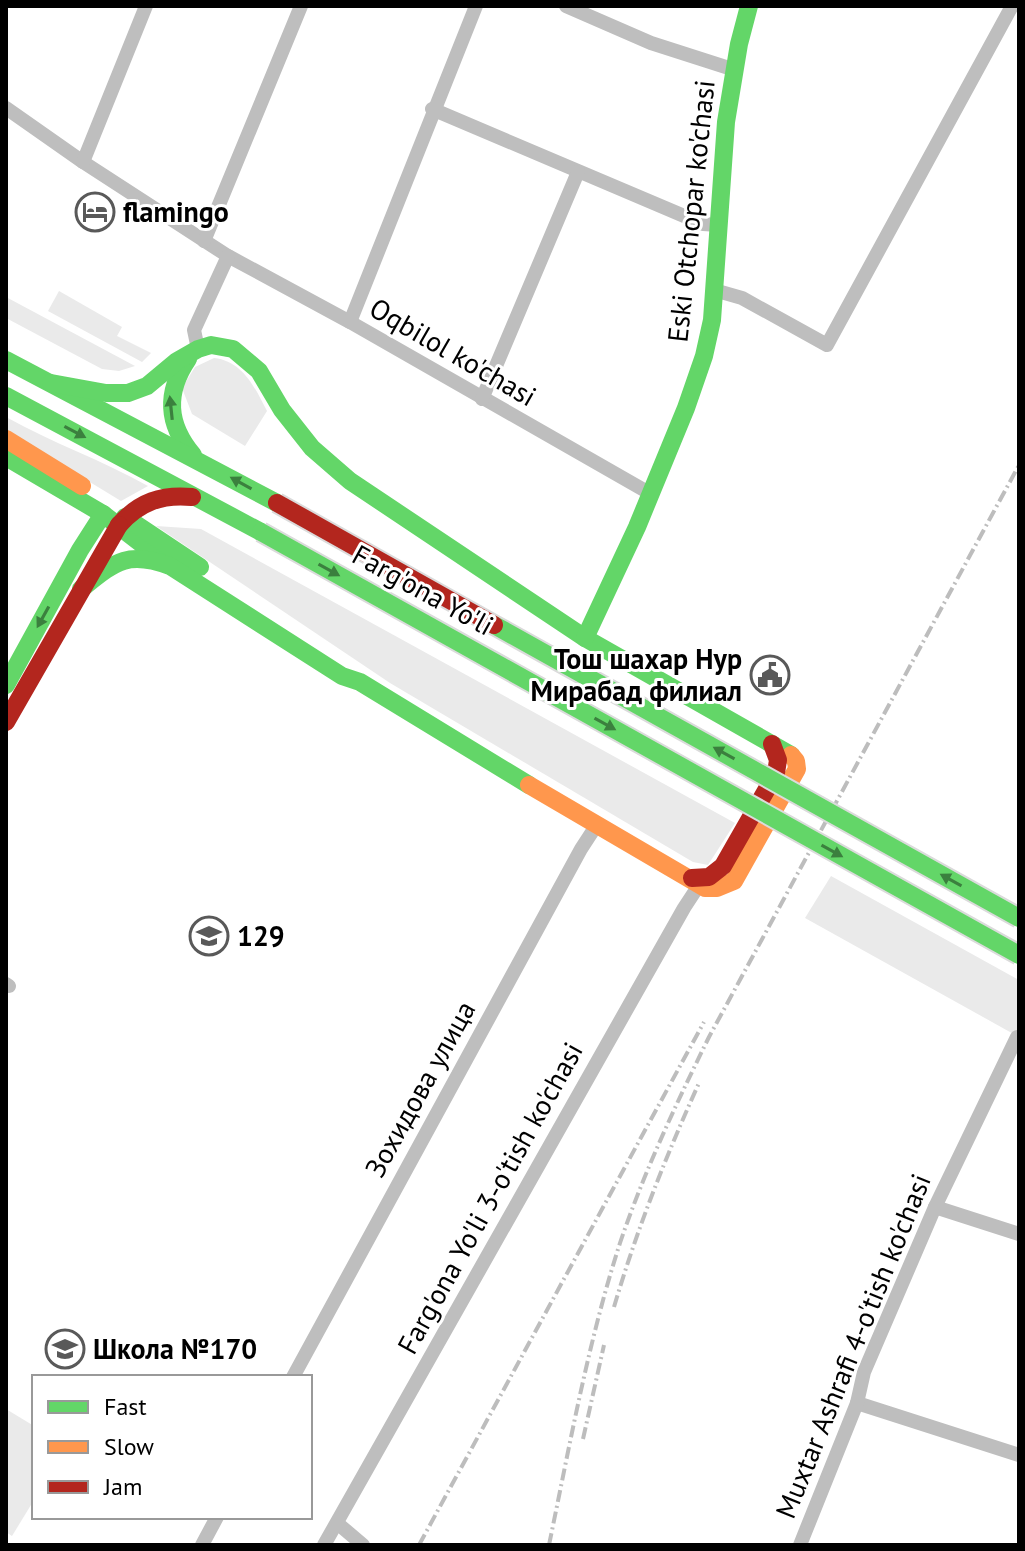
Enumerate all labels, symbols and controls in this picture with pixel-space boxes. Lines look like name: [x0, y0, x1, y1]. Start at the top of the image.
street label: Eski Otchopar ko'chasi: [658, 78, 723, 344]
hotel icon: flamingo: [74, 191, 116, 233]
place label: flamingo: [123, 193, 229, 230]
street label: Oqbilol ko'chasi: [363, 289, 543, 414]
one-way arrow: [164, 395, 177, 420]
one-way arrow: [64, 426, 87, 439]
one-way arrow: [230, 476, 252, 490]
street label: Farg'ona Yo'li: [346, 536, 500, 643]
one-way arrow: [318, 563, 340, 577]
one-way arrow: [36, 606, 50, 629]
place label: Тош шахар Нур Мирабад филиал: [531, 640, 742, 709]
public building icon: Тош шахар Нур Мирабад филиал: [749, 654, 791, 696]
one-way arrow: [594, 717, 616, 731]
one-way arrow: [713, 746, 735, 760]
one-way arrow: [821, 844, 843, 858]
one-way arrow: [940, 873, 962, 887]
school or university icon: 129: [188, 915, 230, 957]
place label: 129: [237, 917, 285, 954]
street label: Зохидова улица: [356, 994, 483, 1183]
street label: Farg'ona Yo'li 3-o'tish ko'chasi: [388, 1035, 591, 1360]
street label: Muxtar Ashrafi 4-o'tish ko'chasi: [766, 1168, 939, 1523]
school or university icon: Школа №170: [44, 1328, 86, 1370]
place label: Школа №170: [93, 1330, 257, 1367]
legend: [32, 1375, 312, 1519]
text: Fast: [104, 1391, 147, 1422]
text: Slow: [104, 1431, 154, 1462]
text: Jam: [103, 1471, 142, 1502]

